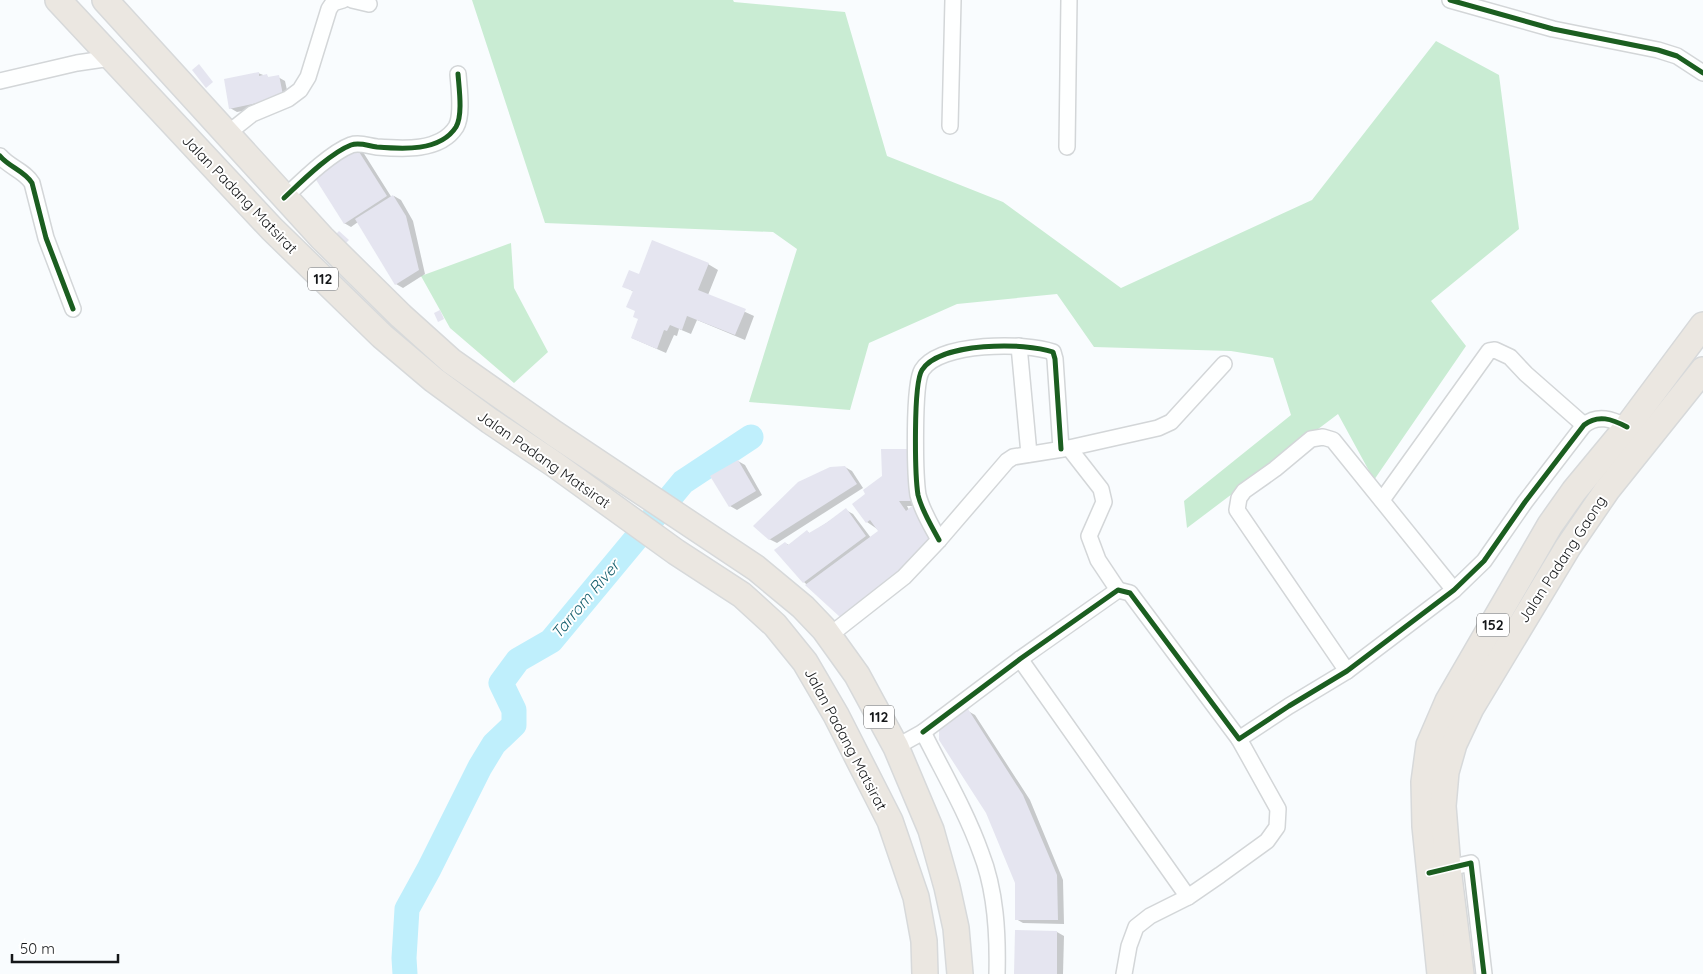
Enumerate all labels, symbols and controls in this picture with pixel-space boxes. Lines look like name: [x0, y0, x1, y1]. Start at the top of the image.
street label: Jalan Padang Matsirat: [178, 131, 302, 257]
road number: 112: [308, 268, 338, 290]
street label: Jalan Padang Matsirat: [474, 406, 614, 512]
street label: Jalan Padang Gaong: [1514, 492, 1610, 626]
water label: Tarrom River: [546, 554, 625, 642]
road number: 152: [1477, 614, 1509, 636]
street label: Jalan Padang Matsirat: [800, 665, 892, 813]
road number: 112: [864, 706, 894, 729]
scale bar: [12, 932, 119, 964]
text: 50 m: [20, 939, 55, 958]

